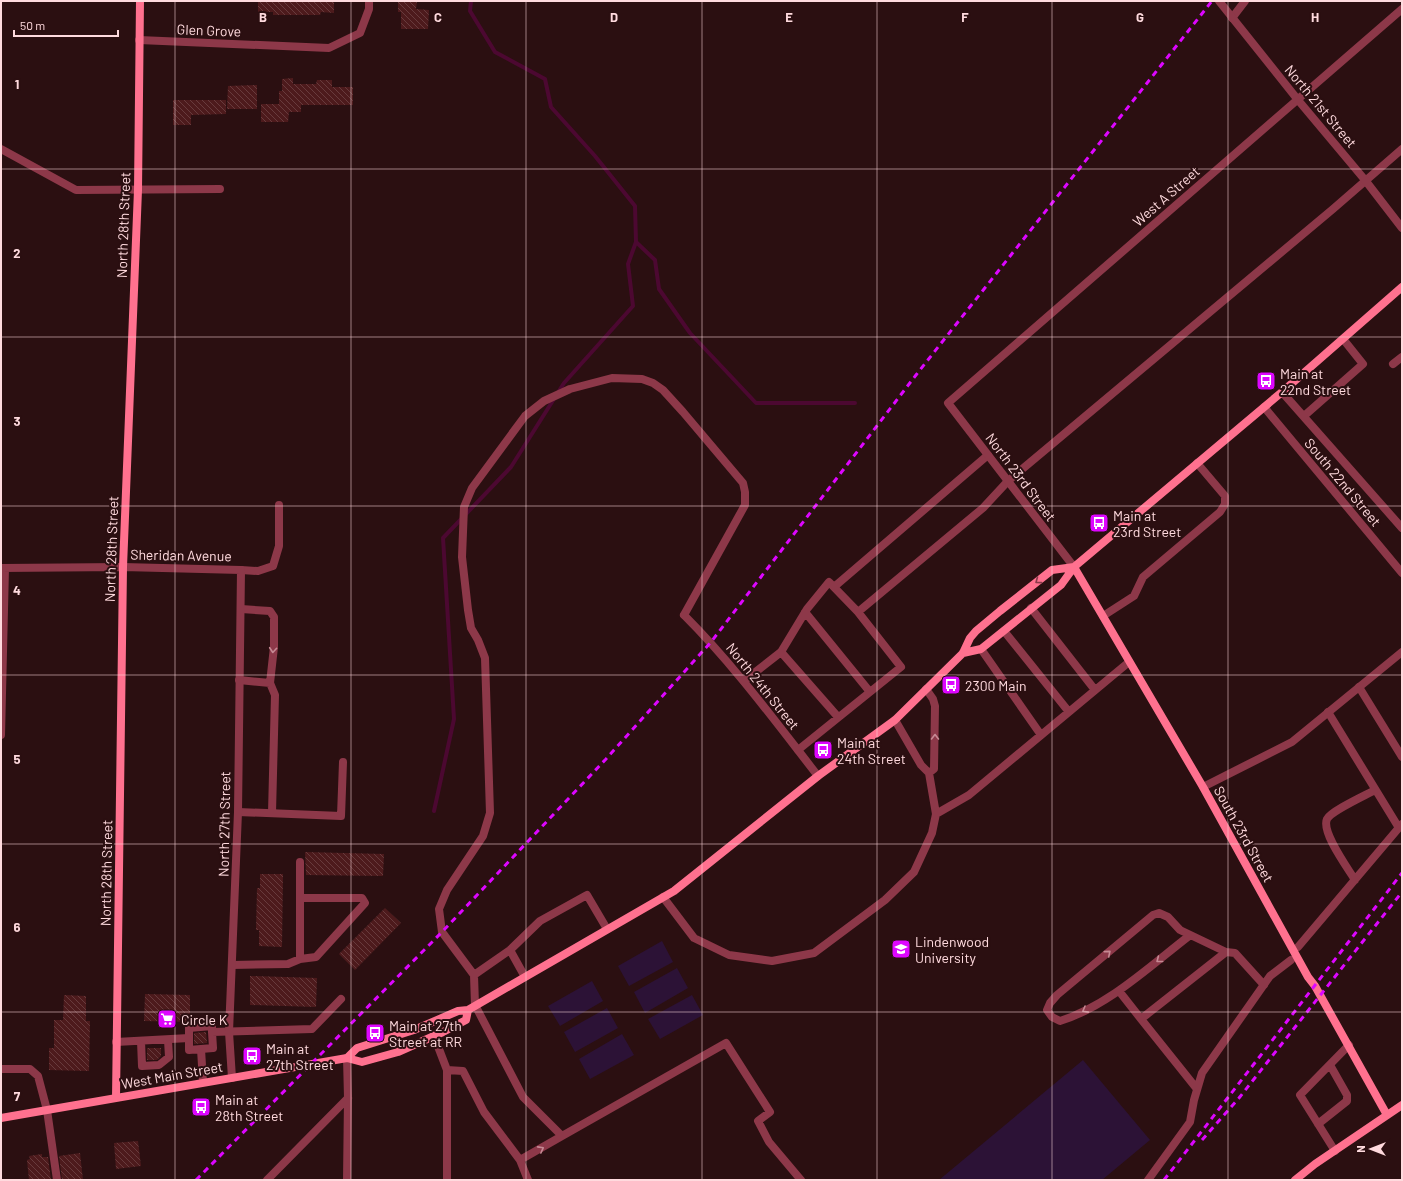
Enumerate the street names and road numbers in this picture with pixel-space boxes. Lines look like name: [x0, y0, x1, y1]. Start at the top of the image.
street label: Glen Grove: [176, 20, 242, 40]
street label: North 21st Street: [1281, 61, 1361, 151]
street label: West A Street: [1129, 162, 1203, 230]
street label: North 28th Street: [113, 172, 133, 278]
street label: North 23rd Street: [982, 429, 1060, 525]
street label: South 22nd Street: [1301, 434, 1385, 530]
street label: North 28th Street: [101, 496, 121, 602]
street label: Sheridan Avenue: [130, 546, 232, 564]
street label: North 24th Street: [723, 639, 803, 733]
street label: North 27th Street: [215, 771, 233, 877]
street label: South 23rd Street: [1211, 783, 1277, 885]
street label: North 28th Street: [97, 820, 115, 926]
street label: West Main Street: [120, 1058, 224, 1092]

